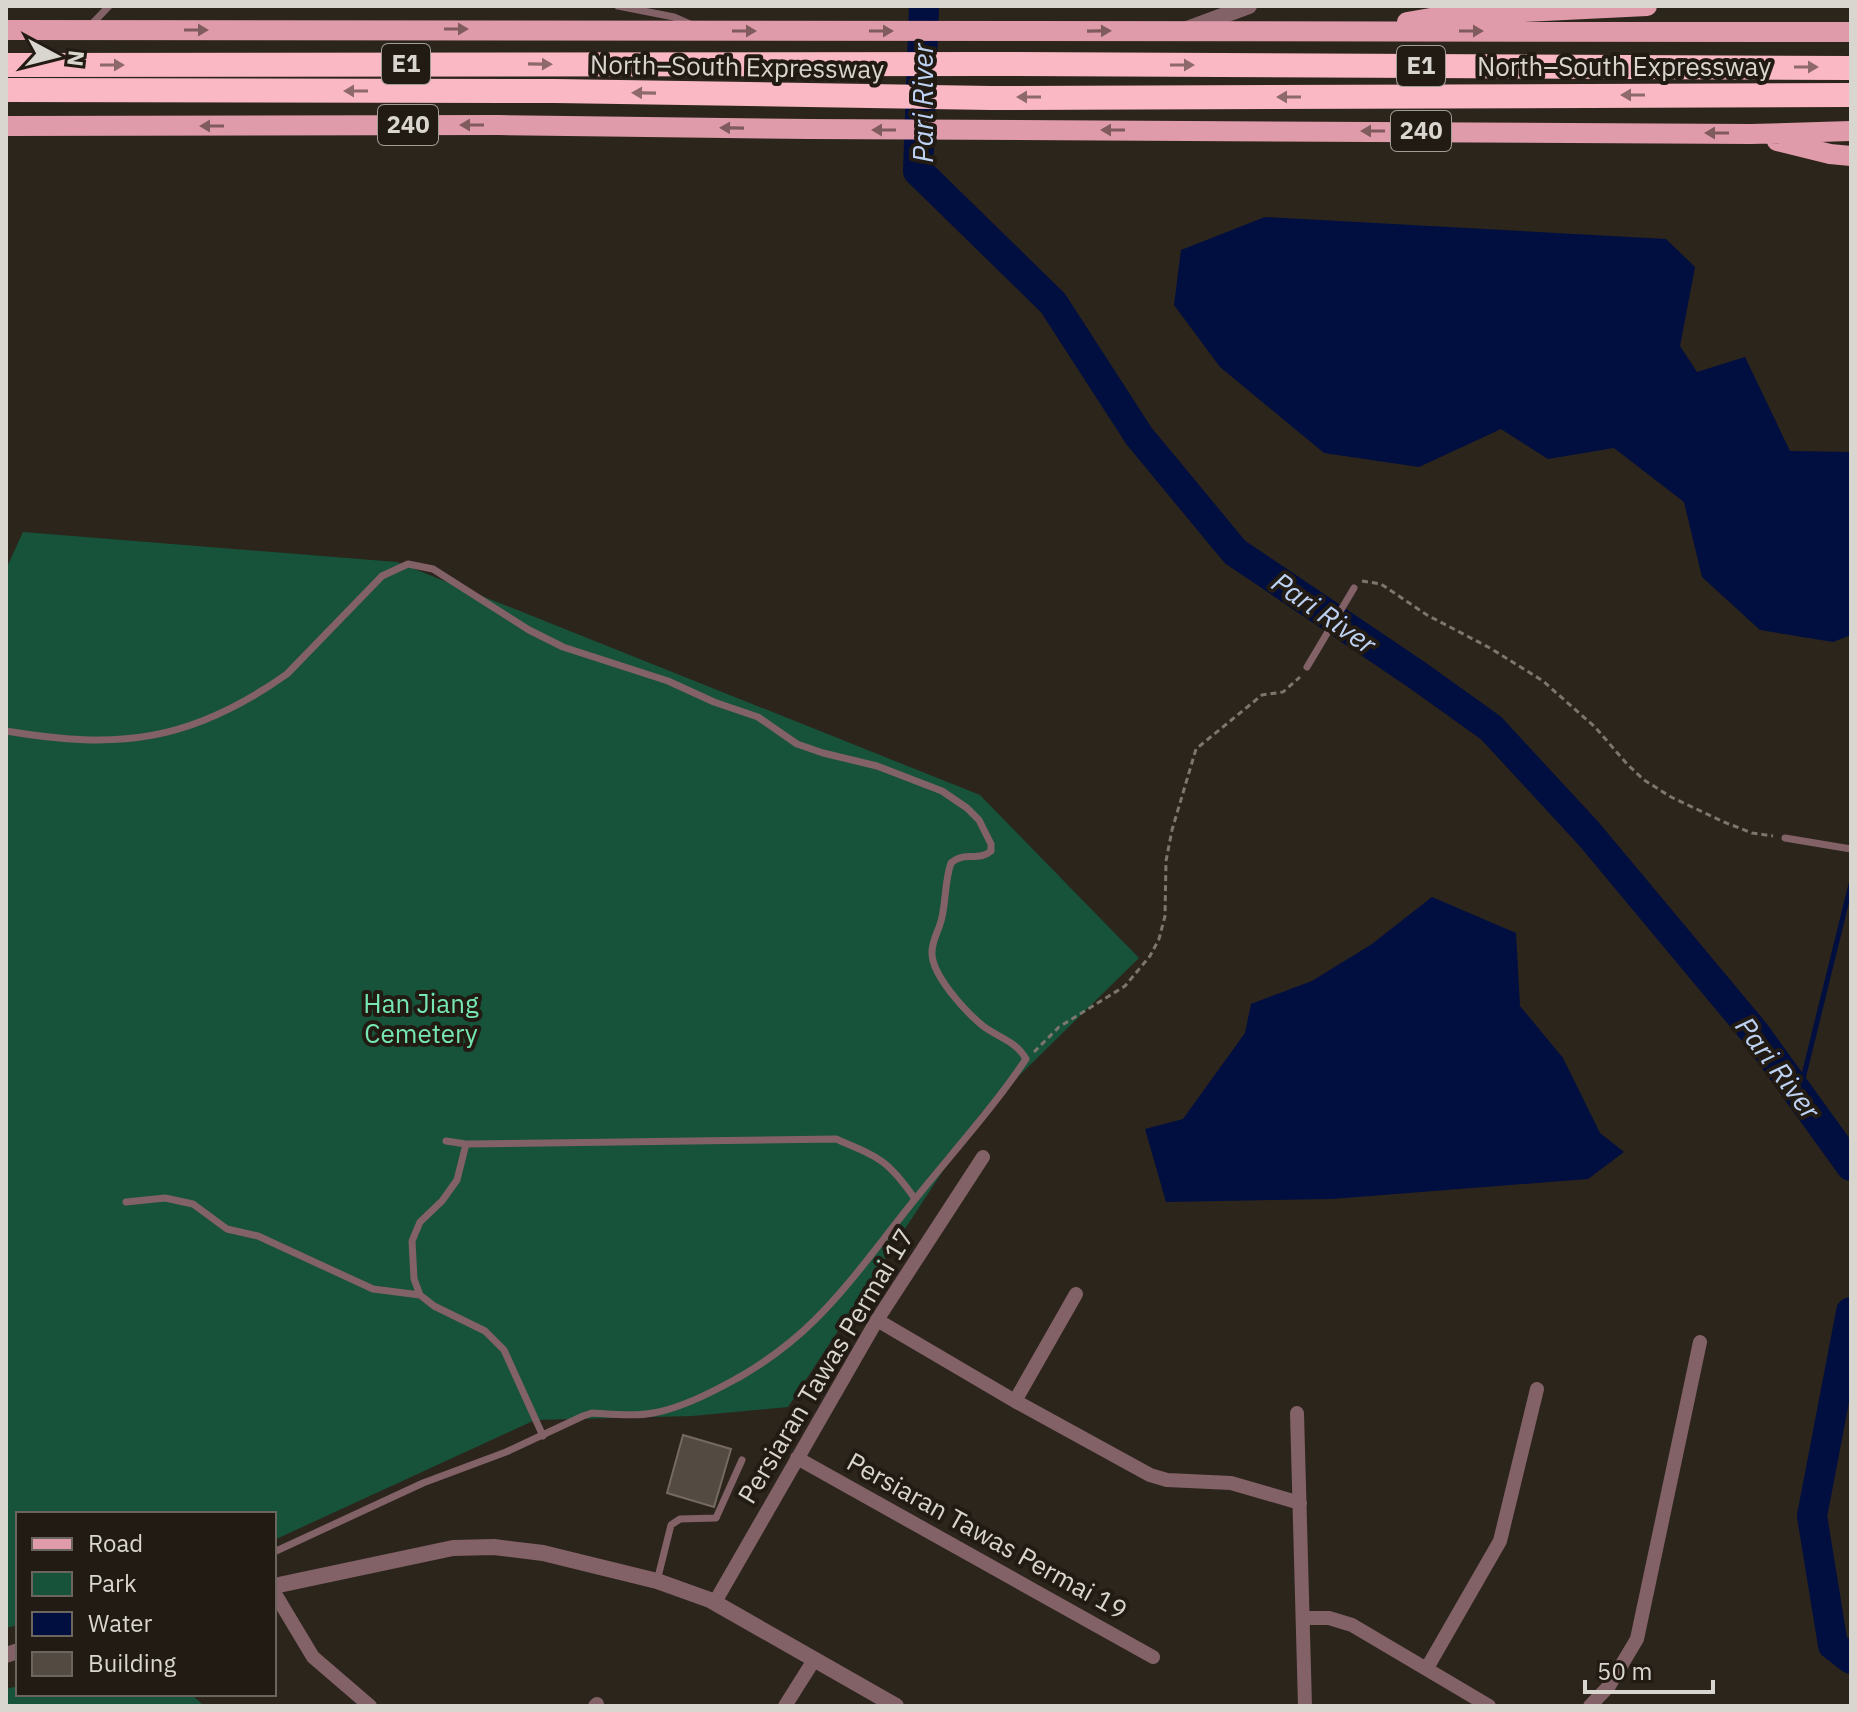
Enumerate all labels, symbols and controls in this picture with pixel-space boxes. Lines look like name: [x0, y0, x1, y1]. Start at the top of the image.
north arrow: [16, 16, 96, 96]
one-way arrow: [444, 23, 469, 35]
one-way arrow: [184, 24, 209, 36]
one-way arrow: [1087, 24, 1112, 37]
one-way arrow: [732, 25, 757, 37]
one-way arrow: [869, 25, 894, 37]
one-way arrow: [1459, 25, 1484, 37]
water label: Pari River: [904, 43, 941, 163]
road number: E1: [382, 44, 430, 84]
street label: North–South Expressway: [590, 46, 884, 86]
road number: E1: [1397, 46, 1445, 86]
text: N: [61, 49, 92, 68]
street label: North–South Expressway: [1477, 49, 1771, 83]
one-way arrow: [528, 58, 553, 70]
one-way arrow: [100, 59, 125, 71]
one-way arrow: [1170, 59, 1195, 71]
one-way arrow: [1794, 61, 1819, 73]
one-way arrow: [343, 85, 368, 97]
one-way arrow: [631, 87, 656, 100]
one-way arrow: [1620, 89, 1645, 101]
one-way arrow: [1276, 90, 1301, 103]
one-way arrow: [1016, 91, 1041, 103]
road number: 240: [378, 105, 438, 145]
road number: 240: [1391, 111, 1451, 151]
one-way arrow: [459, 119, 484, 131]
one-way arrow: [199, 120, 224, 132]
one-way arrow: [719, 122, 744, 135]
one-way arrow: [871, 124, 896, 136]
one-way arrow: [1100, 124, 1125, 136]
one-way arrow: [1360, 125, 1385, 137]
one-way arrow: [1704, 127, 1729, 139]
water label: Pari River: [1265, 563, 1384, 662]
park label: Han Jiang Cemetery: [363, 986, 479, 1050]
water label: Pari River: [1728, 1009, 1830, 1127]
street label: Persiaran Tawas Permai 17: [729, 1222, 921, 1509]
street label: Persiaran Tawas Permai 19: [841, 1444, 1134, 1626]
legend: [16, 1512, 276, 1696]
text: Road: [88, 1527, 143, 1559]
text: Park: [88, 1567, 137, 1599]
text: Water: [88, 1607, 152, 1639]
scale bar: [1585, 1644, 1713, 1694]
text: Building: [88, 1647, 176, 1679]
text: 50 m: [1597, 1655, 1652, 1687]

